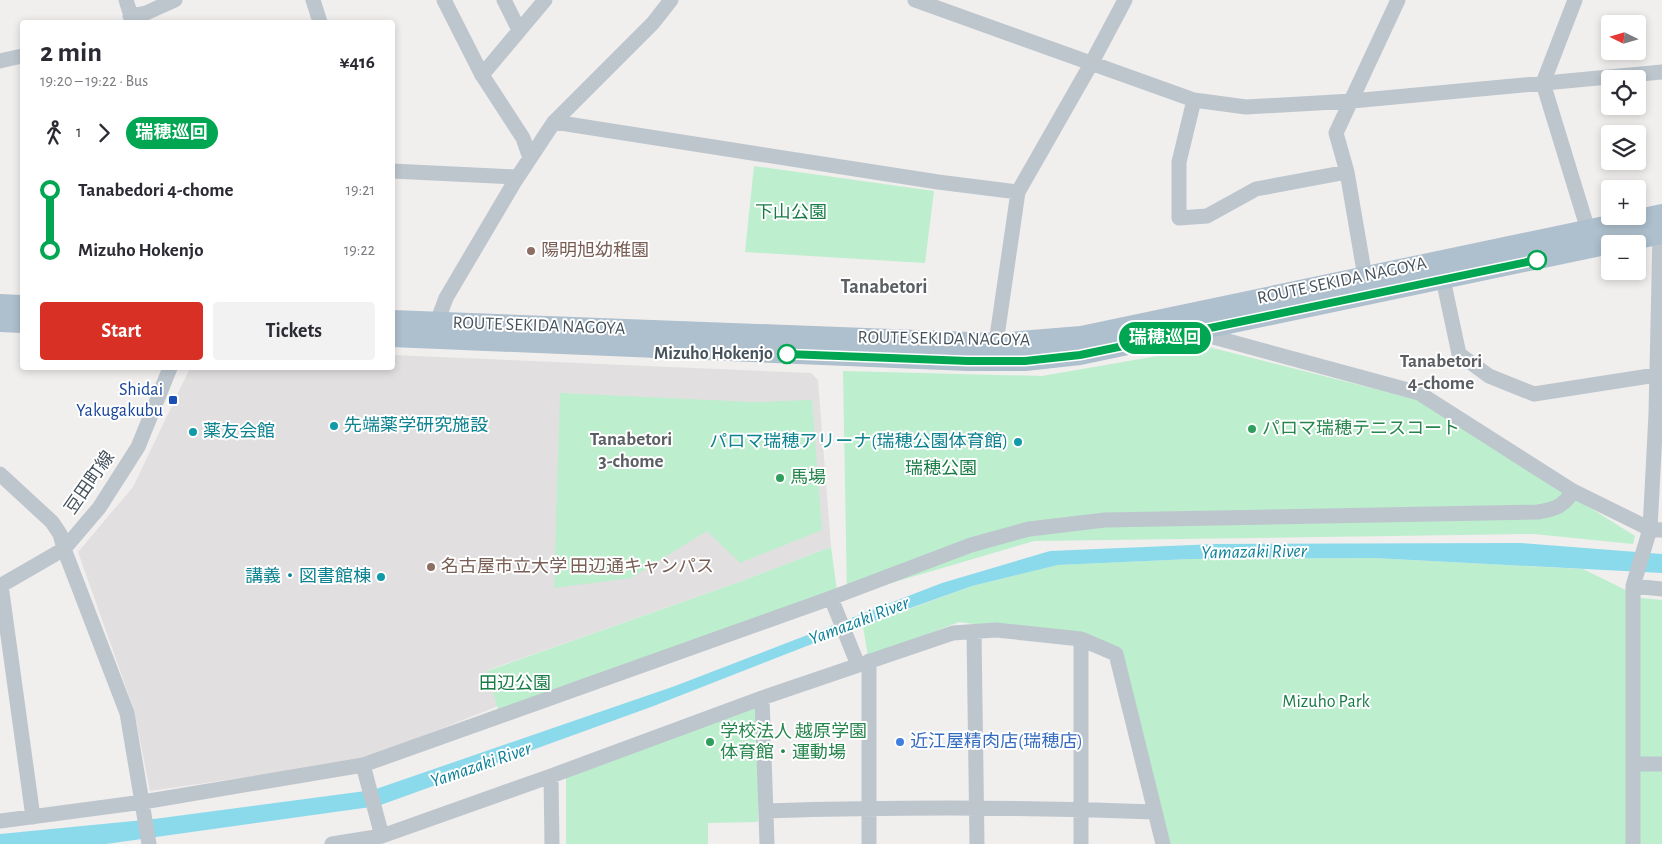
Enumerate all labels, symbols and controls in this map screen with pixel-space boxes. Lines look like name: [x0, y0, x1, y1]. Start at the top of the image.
north arrow: [1601, 15, 1646, 60]
map controls: [1601, 15, 1646, 280]
text: 2 min: [40, 39, 102, 67]
text: ¥416: [339, 53, 375, 72]
button: locate: [1601, 70, 1646, 115]
text: 19:20 – 19:22 · Bus: [40, 73, 148, 89]
icon: walk: [40, 119, 68, 147]
icon: forward: [90, 119, 118, 147]
text: 1: [76, 124, 82, 140]
text: 瑞穂巡回: [136, 124, 208, 142]
button: layers: [1601, 125, 1646, 170]
button: +: [1601, 180, 1646, 225]
text: Tanabedori 4-chome: [78, 181, 233, 200]
text: 19:21: [346, 182, 375, 198]
park label: 下山公園: [755, 203, 827, 222]
button: −: [1601, 235, 1646, 280]
place label: 陽明旭幼稚園: [541, 240, 649, 260]
text: Mizuho Hokenjo: [78, 241, 204, 260]
text: 19:22: [344, 242, 375, 258]
marker: 陽明旭幼稚園: [525, 245, 537, 257]
unlabelled marker: [1527, 250, 1547, 270]
street label: ROUTE SEKIDA NAGOYA: [1256, 254, 1429, 308]
district label: Tanabetori: [841, 277, 927, 297]
button: Start: [40, 302, 203, 360]
button: Tickets: [213, 302, 375, 360]
street label: ROUTE SEKIDA NAGOYA: [452, 314, 626, 338]
line badge: 瑞穂巡回: [1130, 322, 1200, 354]
street label: ROUTE SEKIDA NAGOYA: [858, 328, 1031, 350]
text: 瑞穂巡回: [1129, 329, 1201, 347]
marker: Mizuho Hokenjo: [777, 344, 797, 364]
place label: Mizuho Hokenjo: [654, 345, 773, 363]
district label: Tanabetori 4-chome: [1400, 352, 1482, 393]
place label: Shidai Yakugakubu: [76, 381, 163, 420]
marker: Shidai Yakugakubu: [167, 394, 179, 406]
place label: 先端薬学研究施設: [344, 415, 488, 435]
place label: パロマ瑞穂テニスコート: [1262, 419, 1460, 438]
marker: 先端薬学研究施設: [328, 420, 340, 432]
place label: 薬友会館: [203, 422, 275, 441]
marker: パロマ瑞穂テニスコート: [1246, 423, 1258, 435]
marker: 薬友会館: [187, 426, 199, 438]
district label: Tanabetori 3-chome: [590, 430, 672, 471]
place label: パロマ瑞穂アリーナ(瑞穂公園体育館): [709, 432, 1008, 451]
marker: パロマ瑞穂アリーナ(瑞穂公園体育館): [1012, 436, 1024, 448]
street label: 豆田町線: [60, 447, 118, 518]
park label: 瑞穂公園: [905, 459, 977, 478]
place label: 馬場: [790, 468, 826, 487]
marker: 馬場: [774, 472, 786, 484]
water label: Yamazaki River: [1201, 542, 1308, 562]
place label: 名古屋市立大学 田辺通キャンパス: [441, 556, 714, 576]
marker: 名古屋市立大学 田辺通キャンパス: [425, 561, 437, 573]
place label: 講義・図書館棟: [245, 566, 371, 586]
marker: 講義・図書館棟: [375, 571, 387, 583]
water label: Yamazaki River: [806, 593, 912, 649]
park label: 田辺公園: [479, 674, 551, 693]
park label: Mizuho Park: [1282, 693, 1370, 711]
place label: 学校法人 越原学園 体育館・運動場: [720, 721, 867, 762]
place label: 近江屋精肉店(瑞穂店): [910, 731, 1083, 751]
marker: 学校法人 越原学園 体育館・運動場: [704, 736, 716, 748]
marker: 近江屋精肉店(瑞穂店): [894, 736, 906, 748]
water label: Yamazaki River: [428, 739, 535, 791]

